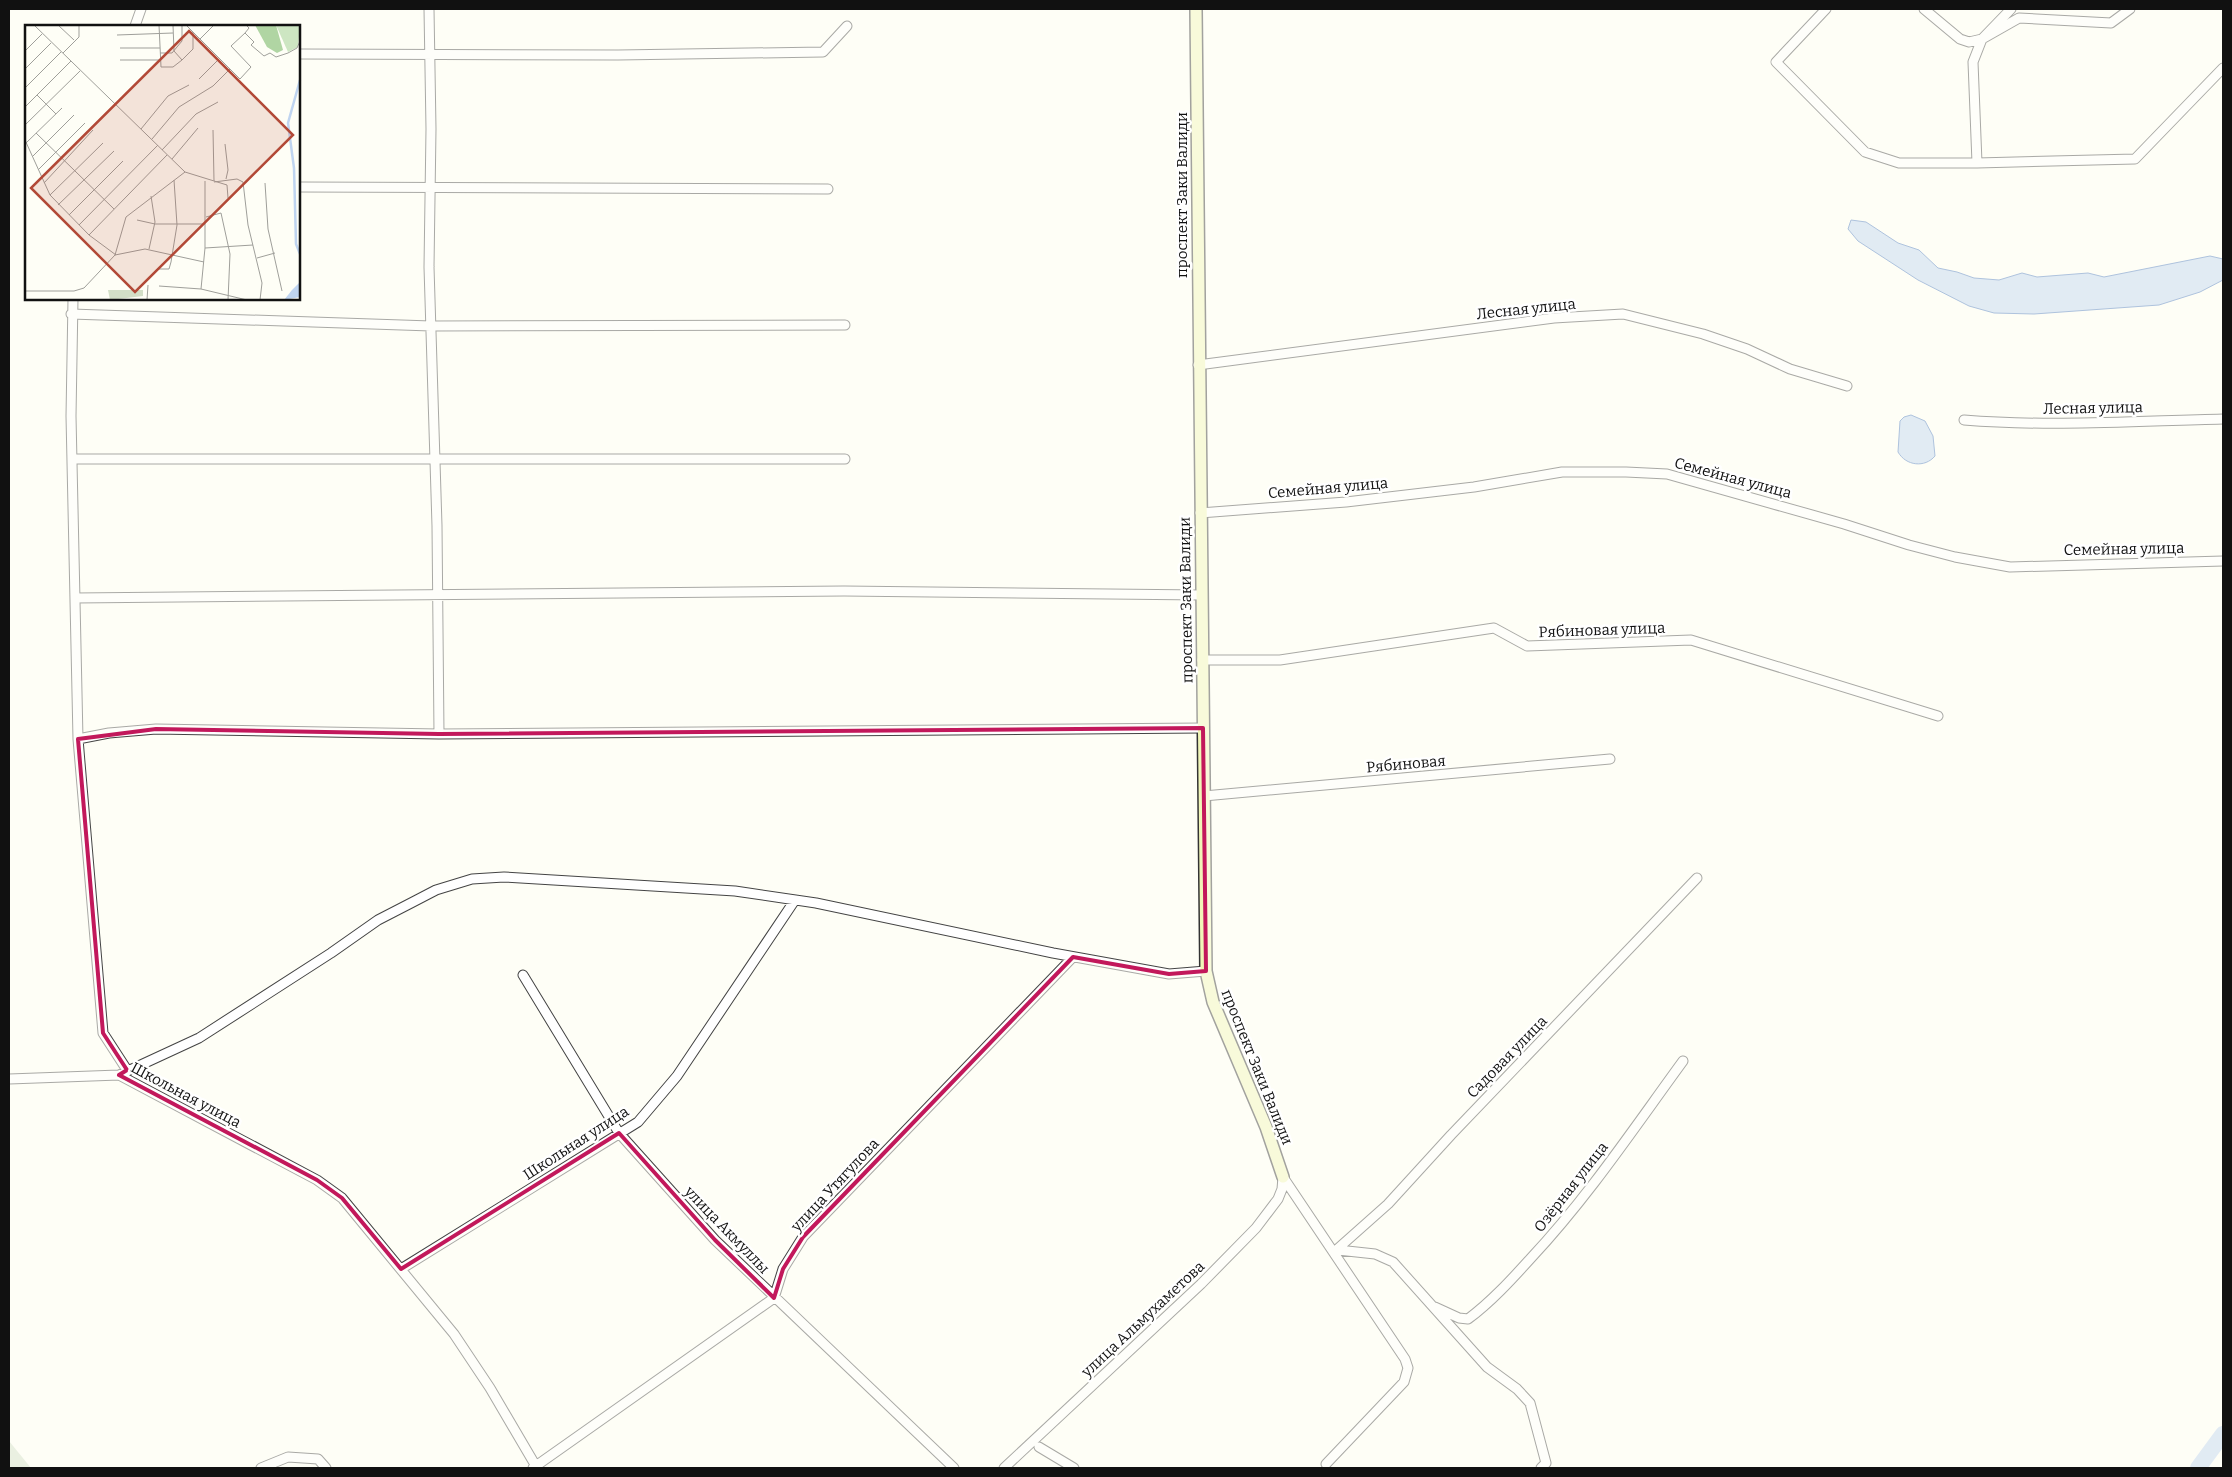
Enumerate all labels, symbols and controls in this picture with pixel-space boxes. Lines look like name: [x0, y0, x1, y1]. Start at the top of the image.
inset map: [25, 25, 300, 300]
street label: проспект Заки Валиди: [1173, 112, 1191, 278]
street label: Лесная улица: [1475, 295, 1577, 323]
street label: Лесная улица: [2043, 398, 2143, 418]
street label: Семейная улица: [1672, 454, 1794, 502]
street label: Семейная улица: [1267, 474, 1389, 502]
street label: проспект Заки Валиди: [1176, 517, 1196, 683]
street label: Семейная улица: [2064, 539, 2184, 559]
street label: Рябиновая улица: [1538, 619, 1666, 641]
street label: Рябиновая: [1366, 752, 1446, 776]
street label: проспект Заки Валиди: [1218, 987, 1296, 1147]
street label: Садовая улица: [1463, 1012, 1551, 1102]
street label: Школьная улица: [128, 1058, 244, 1132]
street label: Школьная улица: [520, 1102, 632, 1184]
street label: улица Утягулова: [787, 1135, 883, 1236]
street label: Озёрная улица: [1530, 1138, 1612, 1236]
street label: улица Акмуллы: [680, 1182, 773, 1277]
street label: улица Альмухаметова: [1077, 1257, 1208, 1381]

